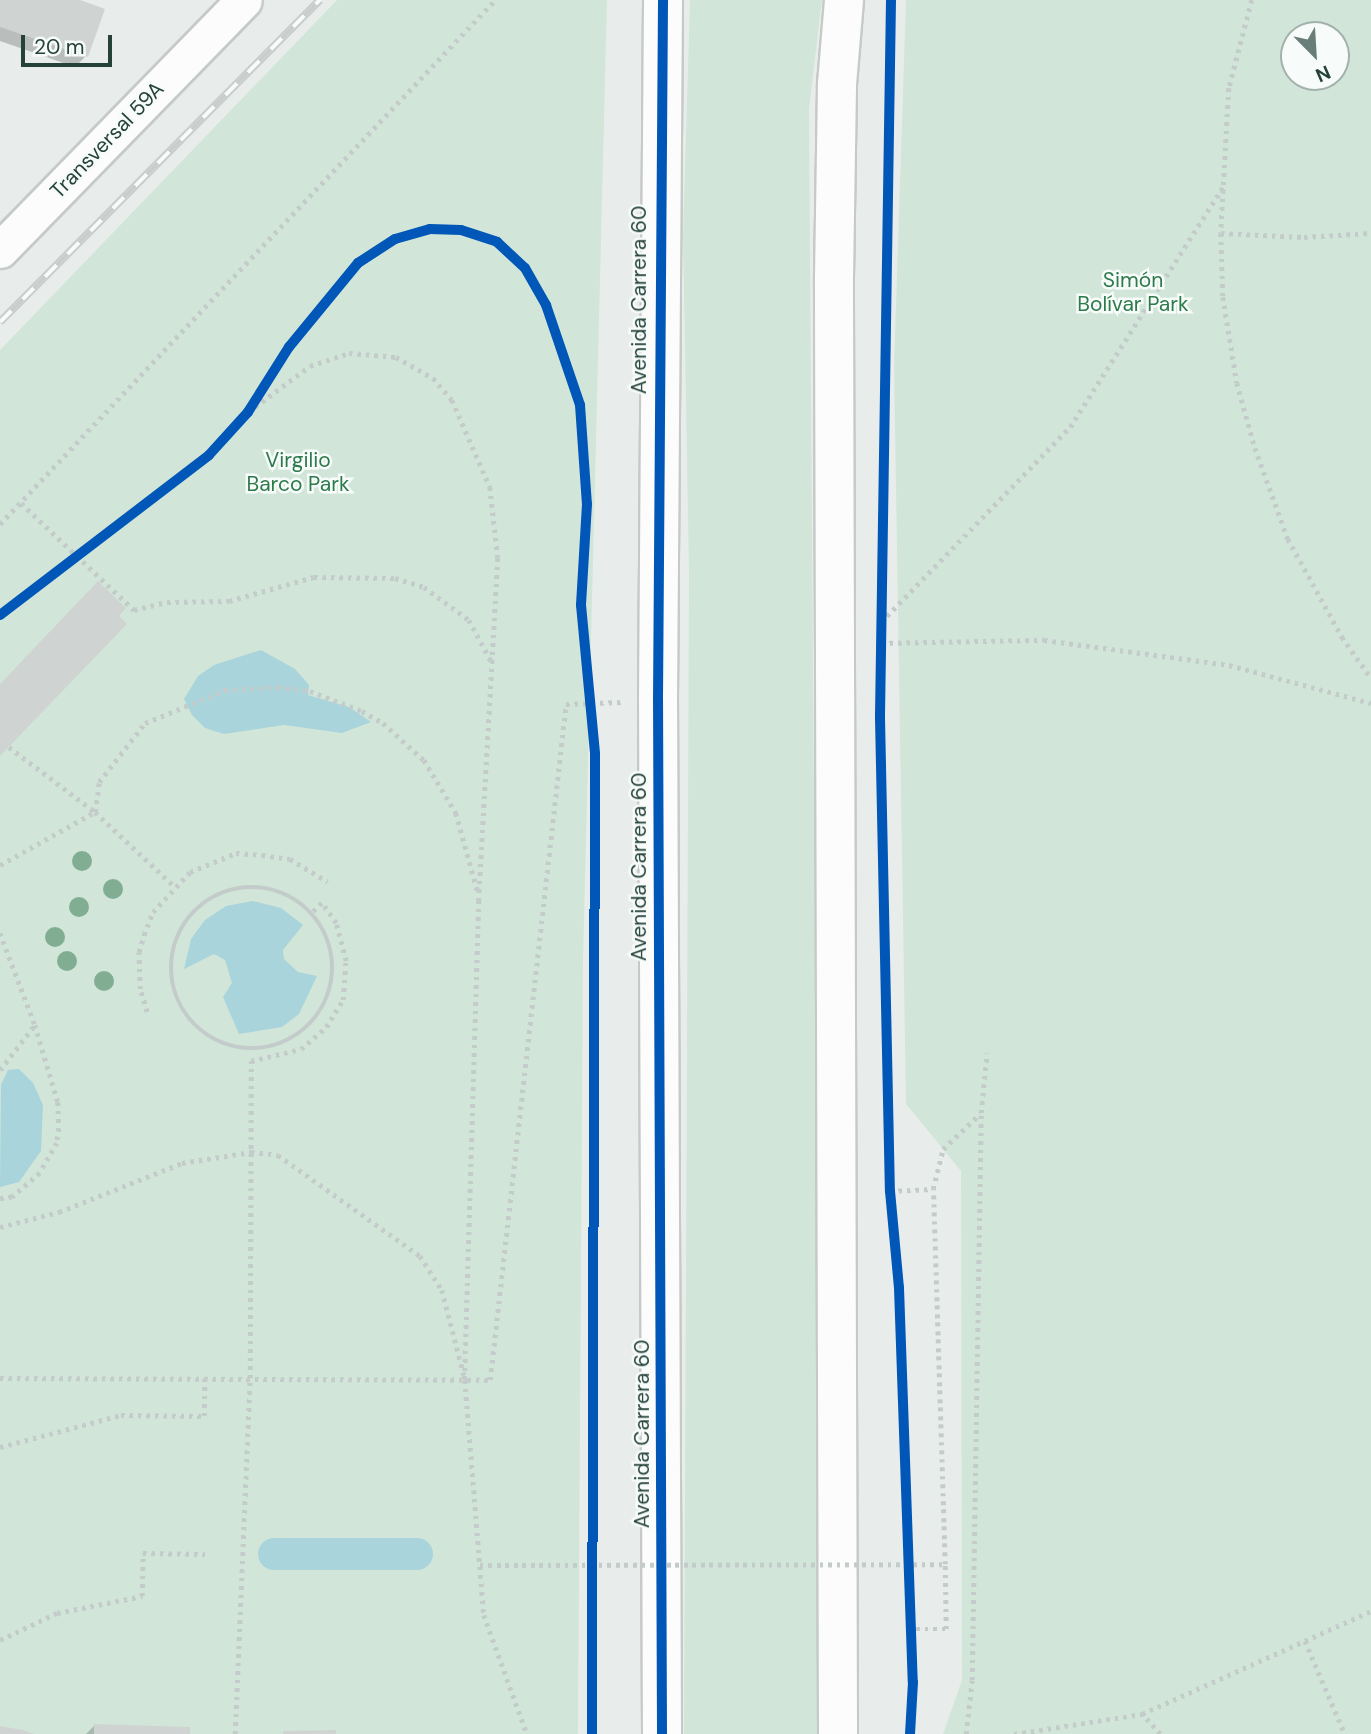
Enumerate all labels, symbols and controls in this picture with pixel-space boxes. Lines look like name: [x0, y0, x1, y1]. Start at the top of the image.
scale bar: [24, 21, 116, 65]
north arrow: [1280, 21, 1350, 91]
text: 20 m: [34, 33, 85, 61]
text: N: [1312, 60, 1334, 88]
street label: Transversal 59A: [45, 76, 169, 204]
street label: Avenida Carrera 60: [626, 206, 652, 394]
park label: Simón Bolívar Park: [1077, 267, 1189, 317]
park label: Virgilio Barco Park: [247, 447, 349, 497]
street label: Avenida Carrera 60: [626, 773, 652, 961]
street label: Avenida Carrera 60: [629, 1340, 655, 1528]

